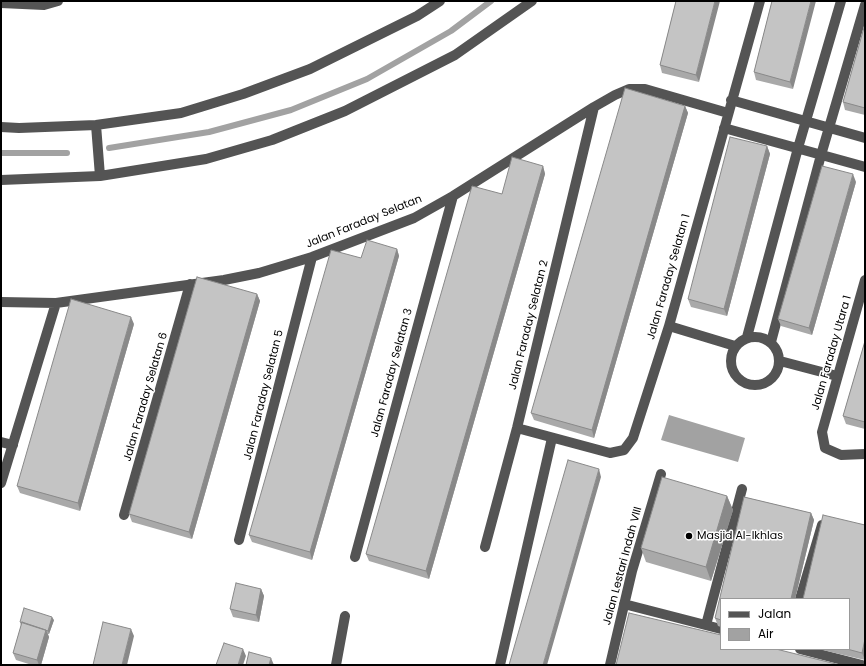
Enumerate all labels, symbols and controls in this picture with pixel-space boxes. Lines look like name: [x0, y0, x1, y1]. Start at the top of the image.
street label: Jalan Faraday Selatan: [304, 193, 424, 251]
street label: Jalan Faraday Selatan 1: [645, 213, 693, 341]
street label: Jalan Faraday Selatan 2: [507, 259, 551, 391]
street label: Jalan Faraday Utara 1: [809, 294, 855, 412]
street label: Jalan Faraday Selatan 3: [368, 307, 416, 439]
street label: Jalan Faraday Selatan 5: [241, 329, 287, 461]
street label: Jalan Faraday Selatan 6: [121, 331, 171, 463]
street label: Jalan Lestari Indah VIII: [601, 505, 645, 627]
place label: Masjid Al-Ikhlas: [697, 529, 783, 543]
marker: Masjid Al-Ikhlas: [684, 531, 694, 541]
legend: [720, 598, 850, 650]
text: Jalan: [758, 605, 791, 622]
text: Air: [758, 625, 774, 642]

